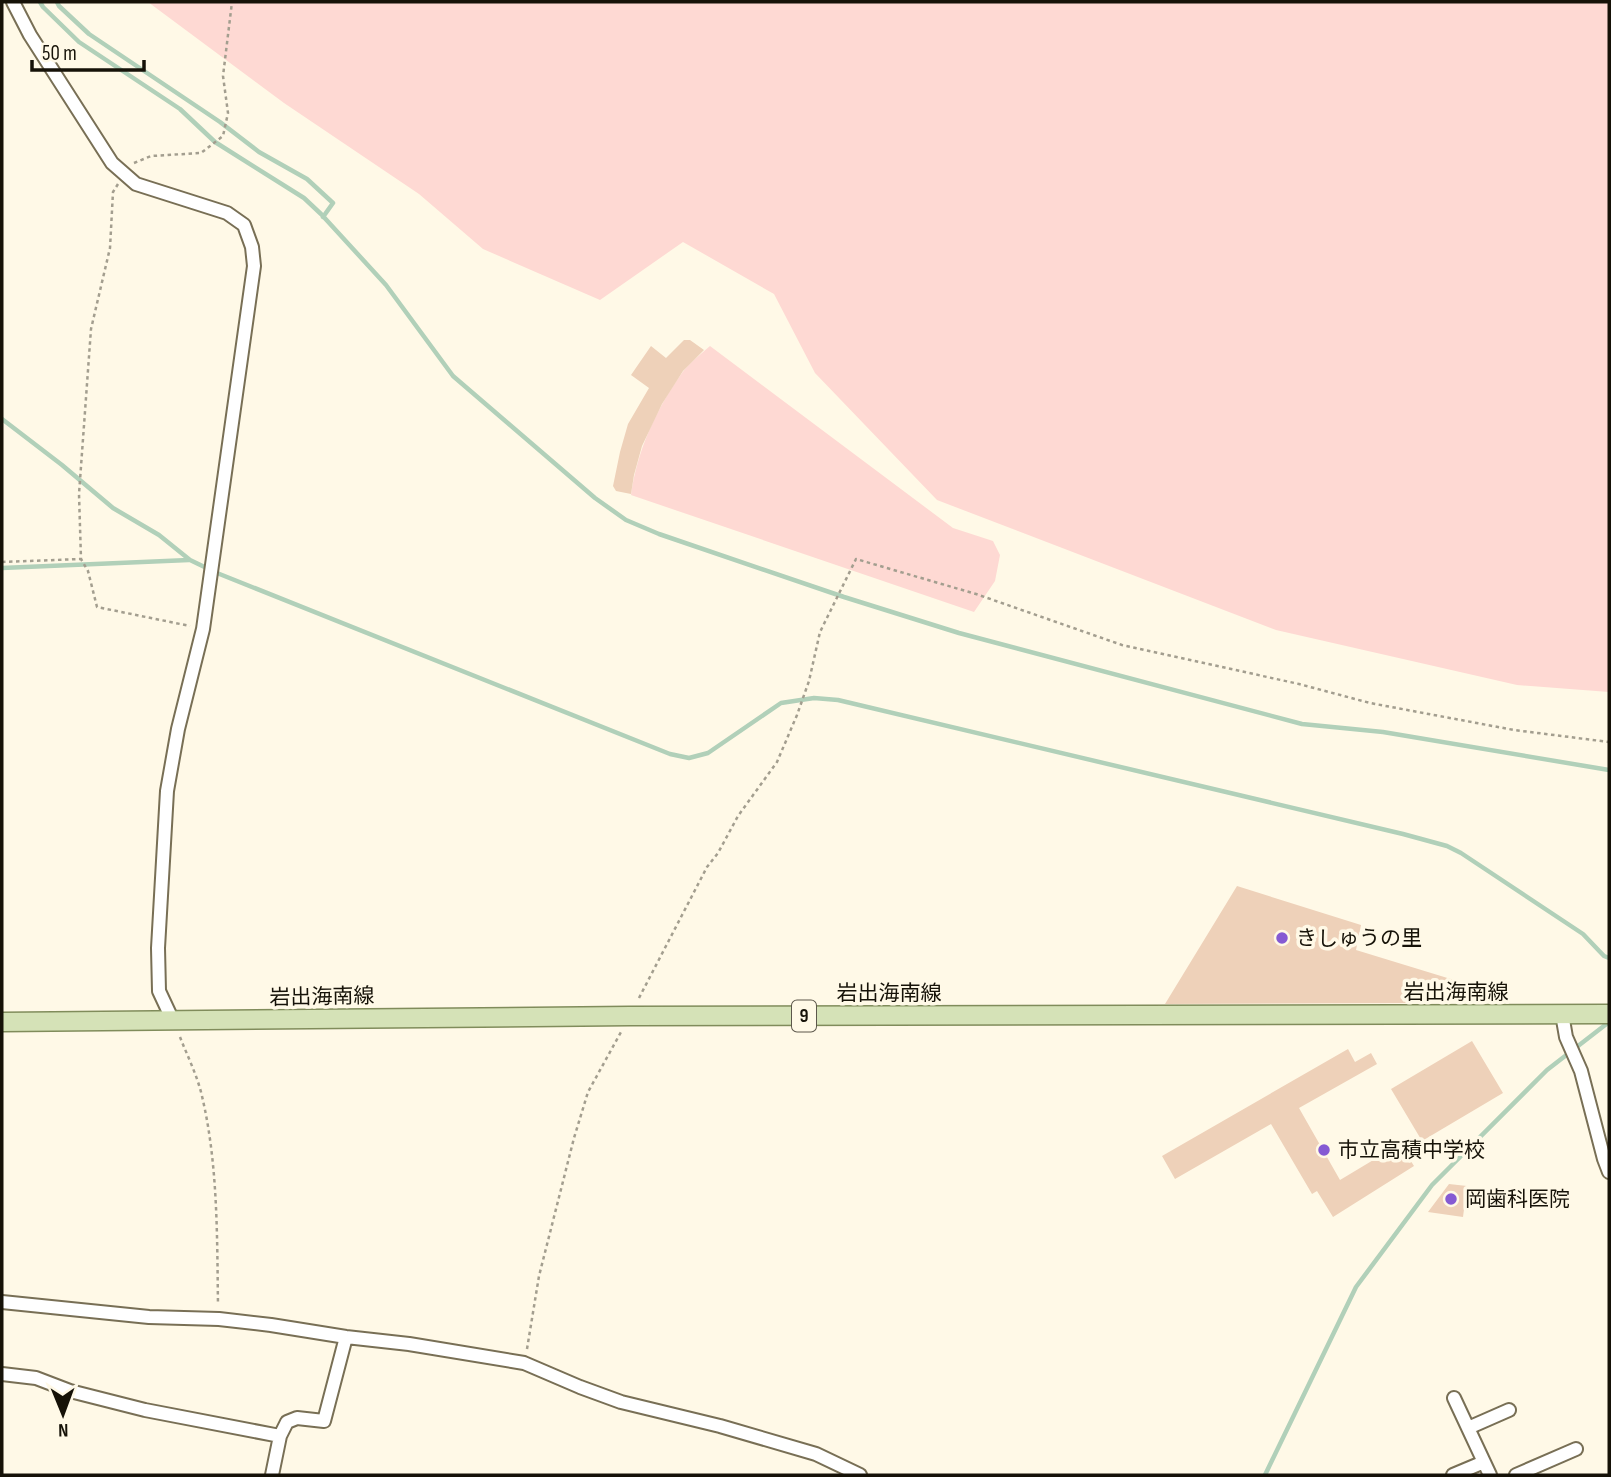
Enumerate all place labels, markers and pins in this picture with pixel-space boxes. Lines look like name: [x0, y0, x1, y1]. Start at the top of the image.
place label: きしゅうの里: [1296, 926, 1422, 951]
marker: きしゅうの里: [1274, 930, 1290, 946]
place label: 市立高積中学校: [1338, 1138, 1485, 1163]
marker: 市立高積中学校: [1316, 1142, 1332, 1158]
place label: 岡歯科医院: [1465, 1187, 1570, 1212]
marker: 岡歯科医院: [1443, 1191, 1459, 1207]

